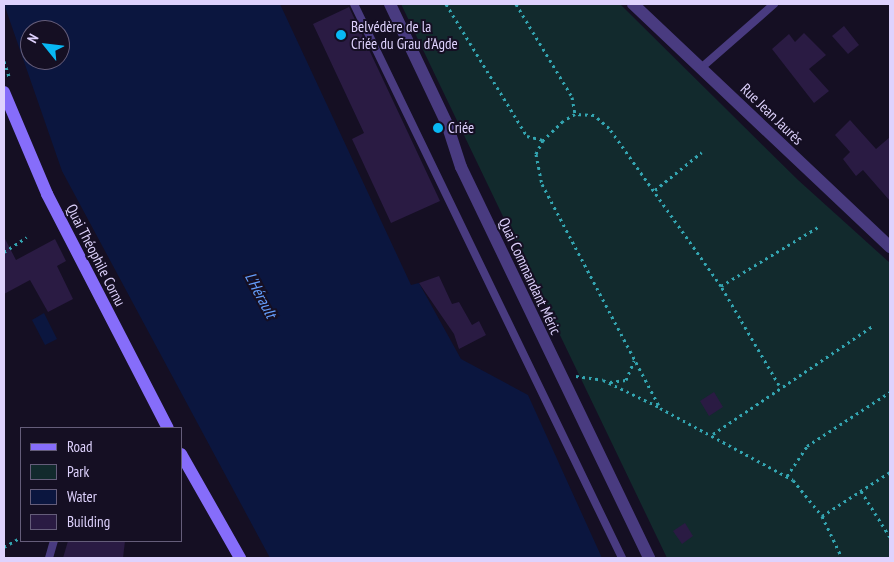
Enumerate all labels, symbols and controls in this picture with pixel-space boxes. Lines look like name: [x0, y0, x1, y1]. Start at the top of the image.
place label: Belvédère de la Criée du Grau d'Agde: [351, 17, 458, 52]
north arrow: [20, 20, 70, 70]
marker: Belvédère de la Criée du Grau d'Agde: [335, 29, 347, 41]
text: N: [23, 31, 42, 46]
street label: Rue Jean Jaurès: [737, 80, 807, 148]
place label: Criée: [448, 119, 474, 137]
marker: Criée: [432, 122, 444, 134]
street label: Quai Théophile Cornu: [62, 201, 130, 309]
street label: Quai Commandant Méric: [495, 215, 565, 337]
water label: L'Hérault: [241, 269, 281, 321]
legend: [20, 427, 182, 542]
text: Road: [67, 437, 93, 456]
text: Park: [67, 462, 89, 481]
text: Water: [67, 487, 97, 506]
text: Building: [67, 512, 110, 531]

